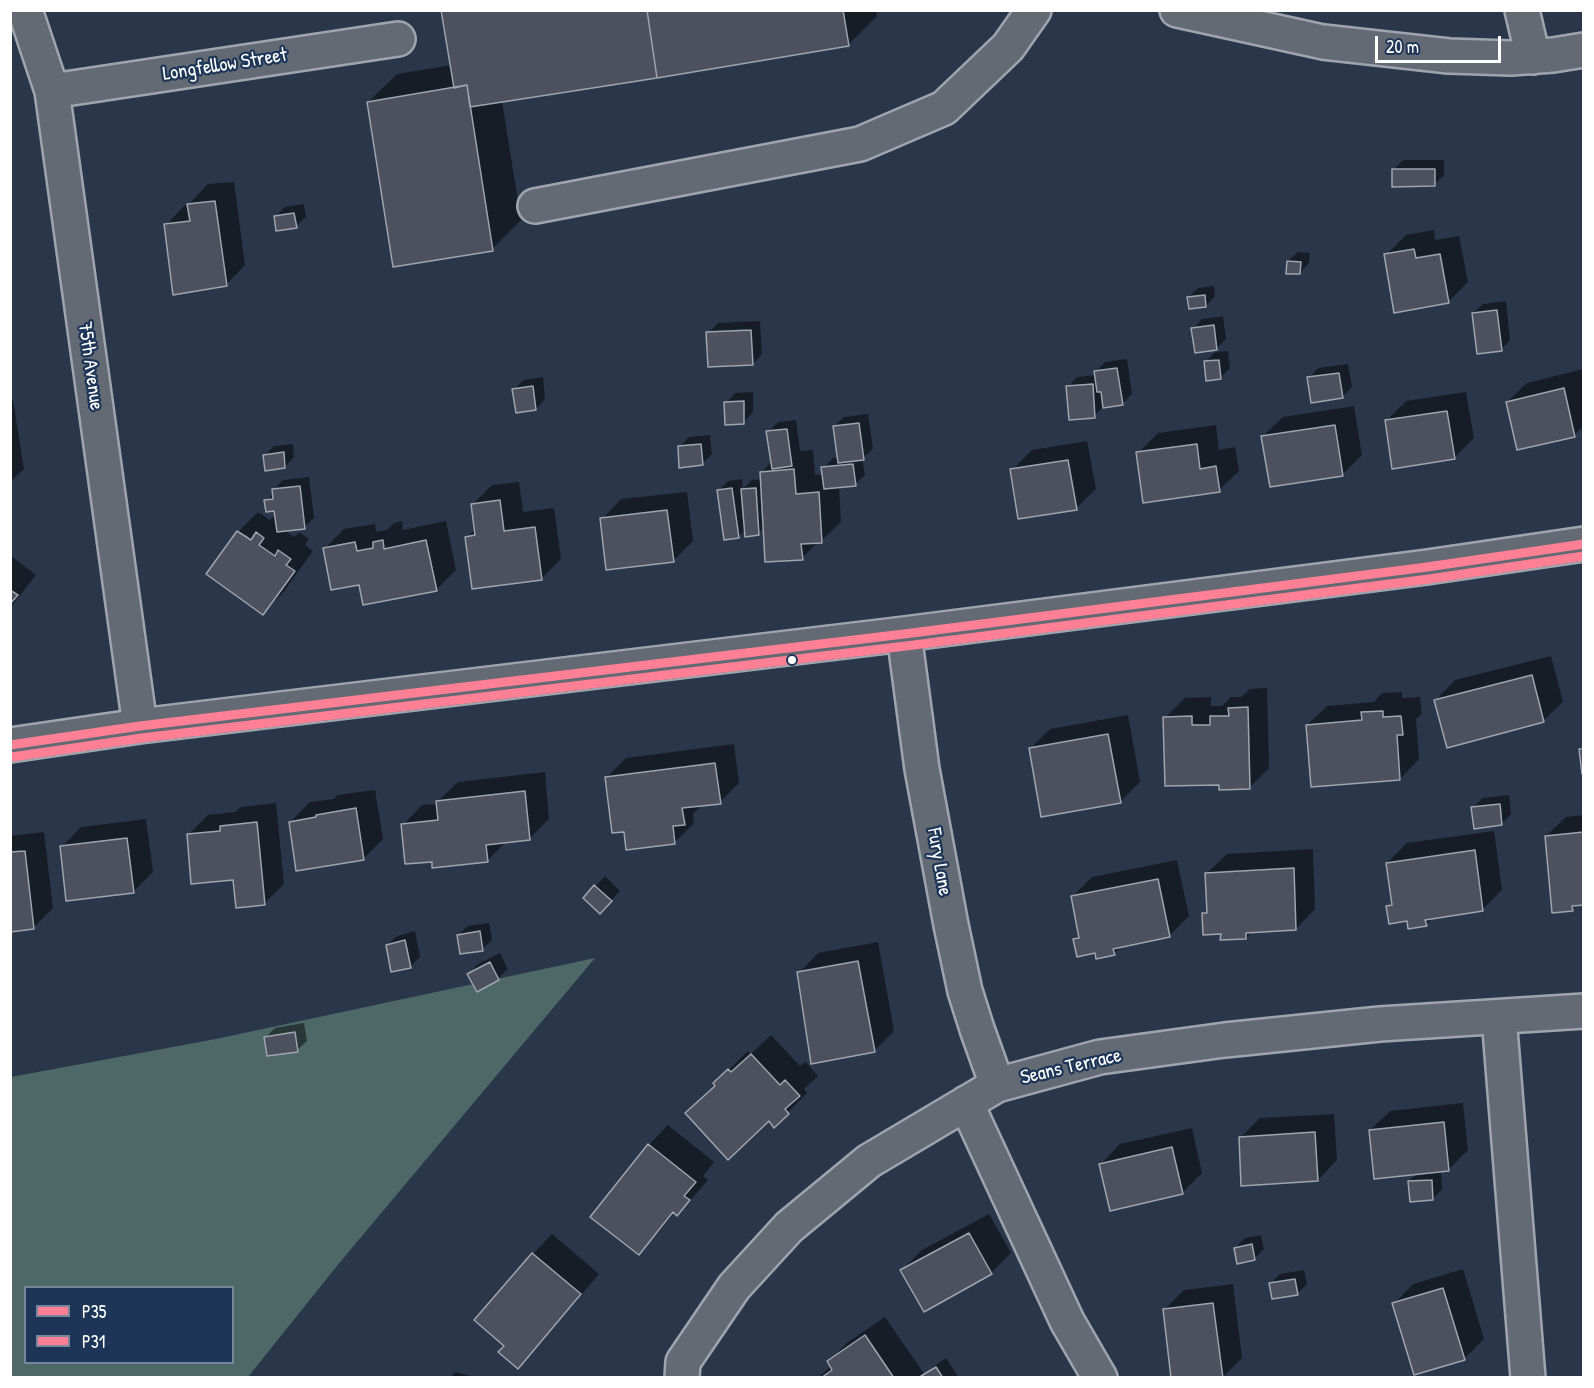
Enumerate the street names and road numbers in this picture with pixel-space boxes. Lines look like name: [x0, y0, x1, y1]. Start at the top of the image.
street label: Longfellow Street: [161, 43, 289, 87]
street label: 75th Avenue: [72, 320, 108, 412]
street label: Fury Lane: [921, 826, 957, 898]
street label: Seans Terrace: [1018, 1044, 1124, 1090]

